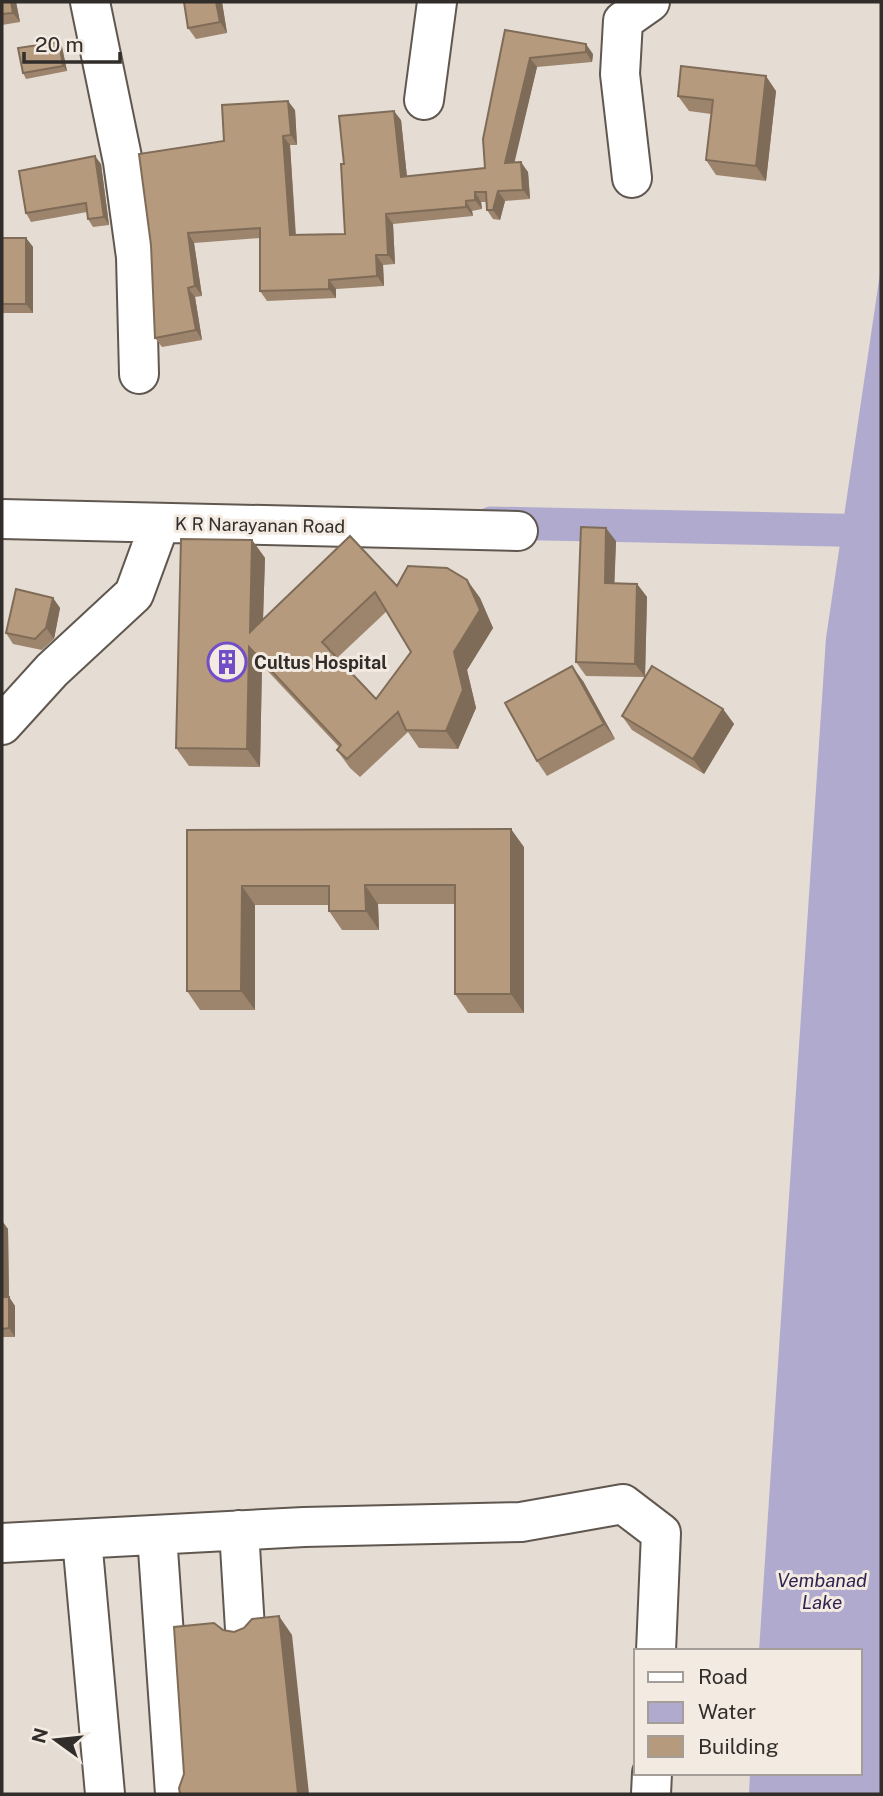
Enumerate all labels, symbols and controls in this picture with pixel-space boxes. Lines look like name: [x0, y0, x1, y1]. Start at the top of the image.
scale bar: [24, 21, 121, 65]
text: 20 m: [35, 32, 84, 57]
street label: K R Narayanan Road: [175, 513, 345, 537]
building icon: Cultus Hospital: [206, 641, 248, 683]
place label: Cultus Hospital: [254, 652, 387, 673]
water label: Vembanad Lake: [777, 1569, 867, 1613]
legend: [634, 1649, 862, 1775]
text: Road: [698, 1664, 748, 1689]
text: Water: [698, 1699, 756, 1724]
north arrow: [21, 1705, 91, 1775]
text: N: [27, 1726, 52, 1746]
text: Building: [698, 1734, 779, 1759]

